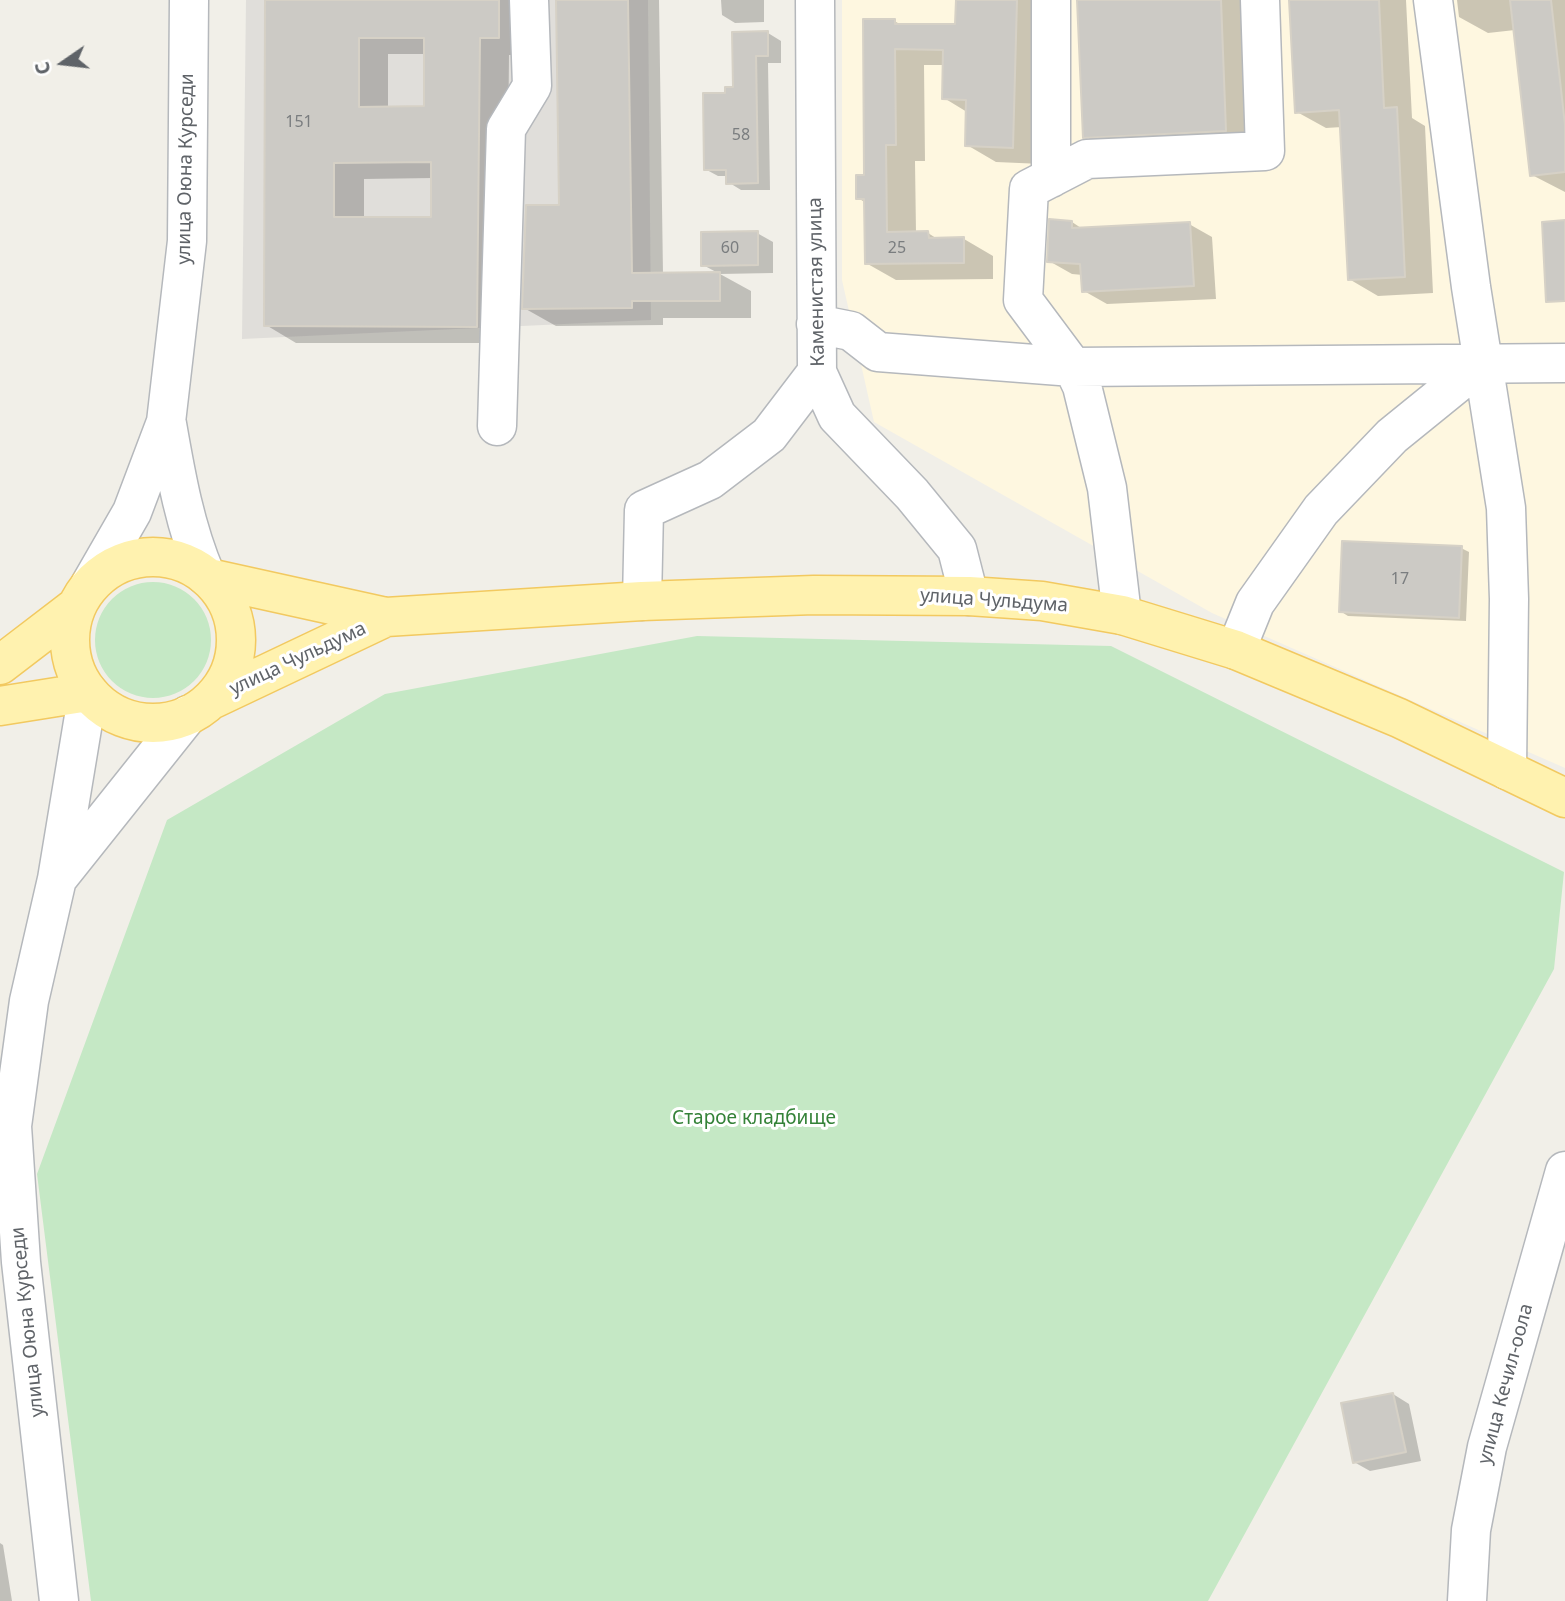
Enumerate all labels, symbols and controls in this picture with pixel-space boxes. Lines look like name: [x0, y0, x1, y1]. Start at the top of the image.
north arrow: [28, 28, 98, 98]
text: С: [29, 59, 57, 77]
street label: улица Оюна Курседи: [173, 73, 199, 265]
house number: 151: [285, 112, 313, 132]
house number: 58: [732, 125, 750, 145]
street label: Каменистая улица: [804, 197, 830, 367]
house number: 60: [721, 238, 739, 258]
house number: 25: [888, 238, 906, 258]
house number: 17: [1391, 569, 1409, 589]
street label: улица Чульдума: [919, 584, 1069, 618]
street label: улица Чульдума: [226, 617, 370, 701]
park label: Старое кладбище: [672, 1108, 836, 1130]
street label: улица Оюна Курседи: [7, 1226, 49, 1418]
street label: улица Кечил-оола: [1474, 1301, 1538, 1467]

